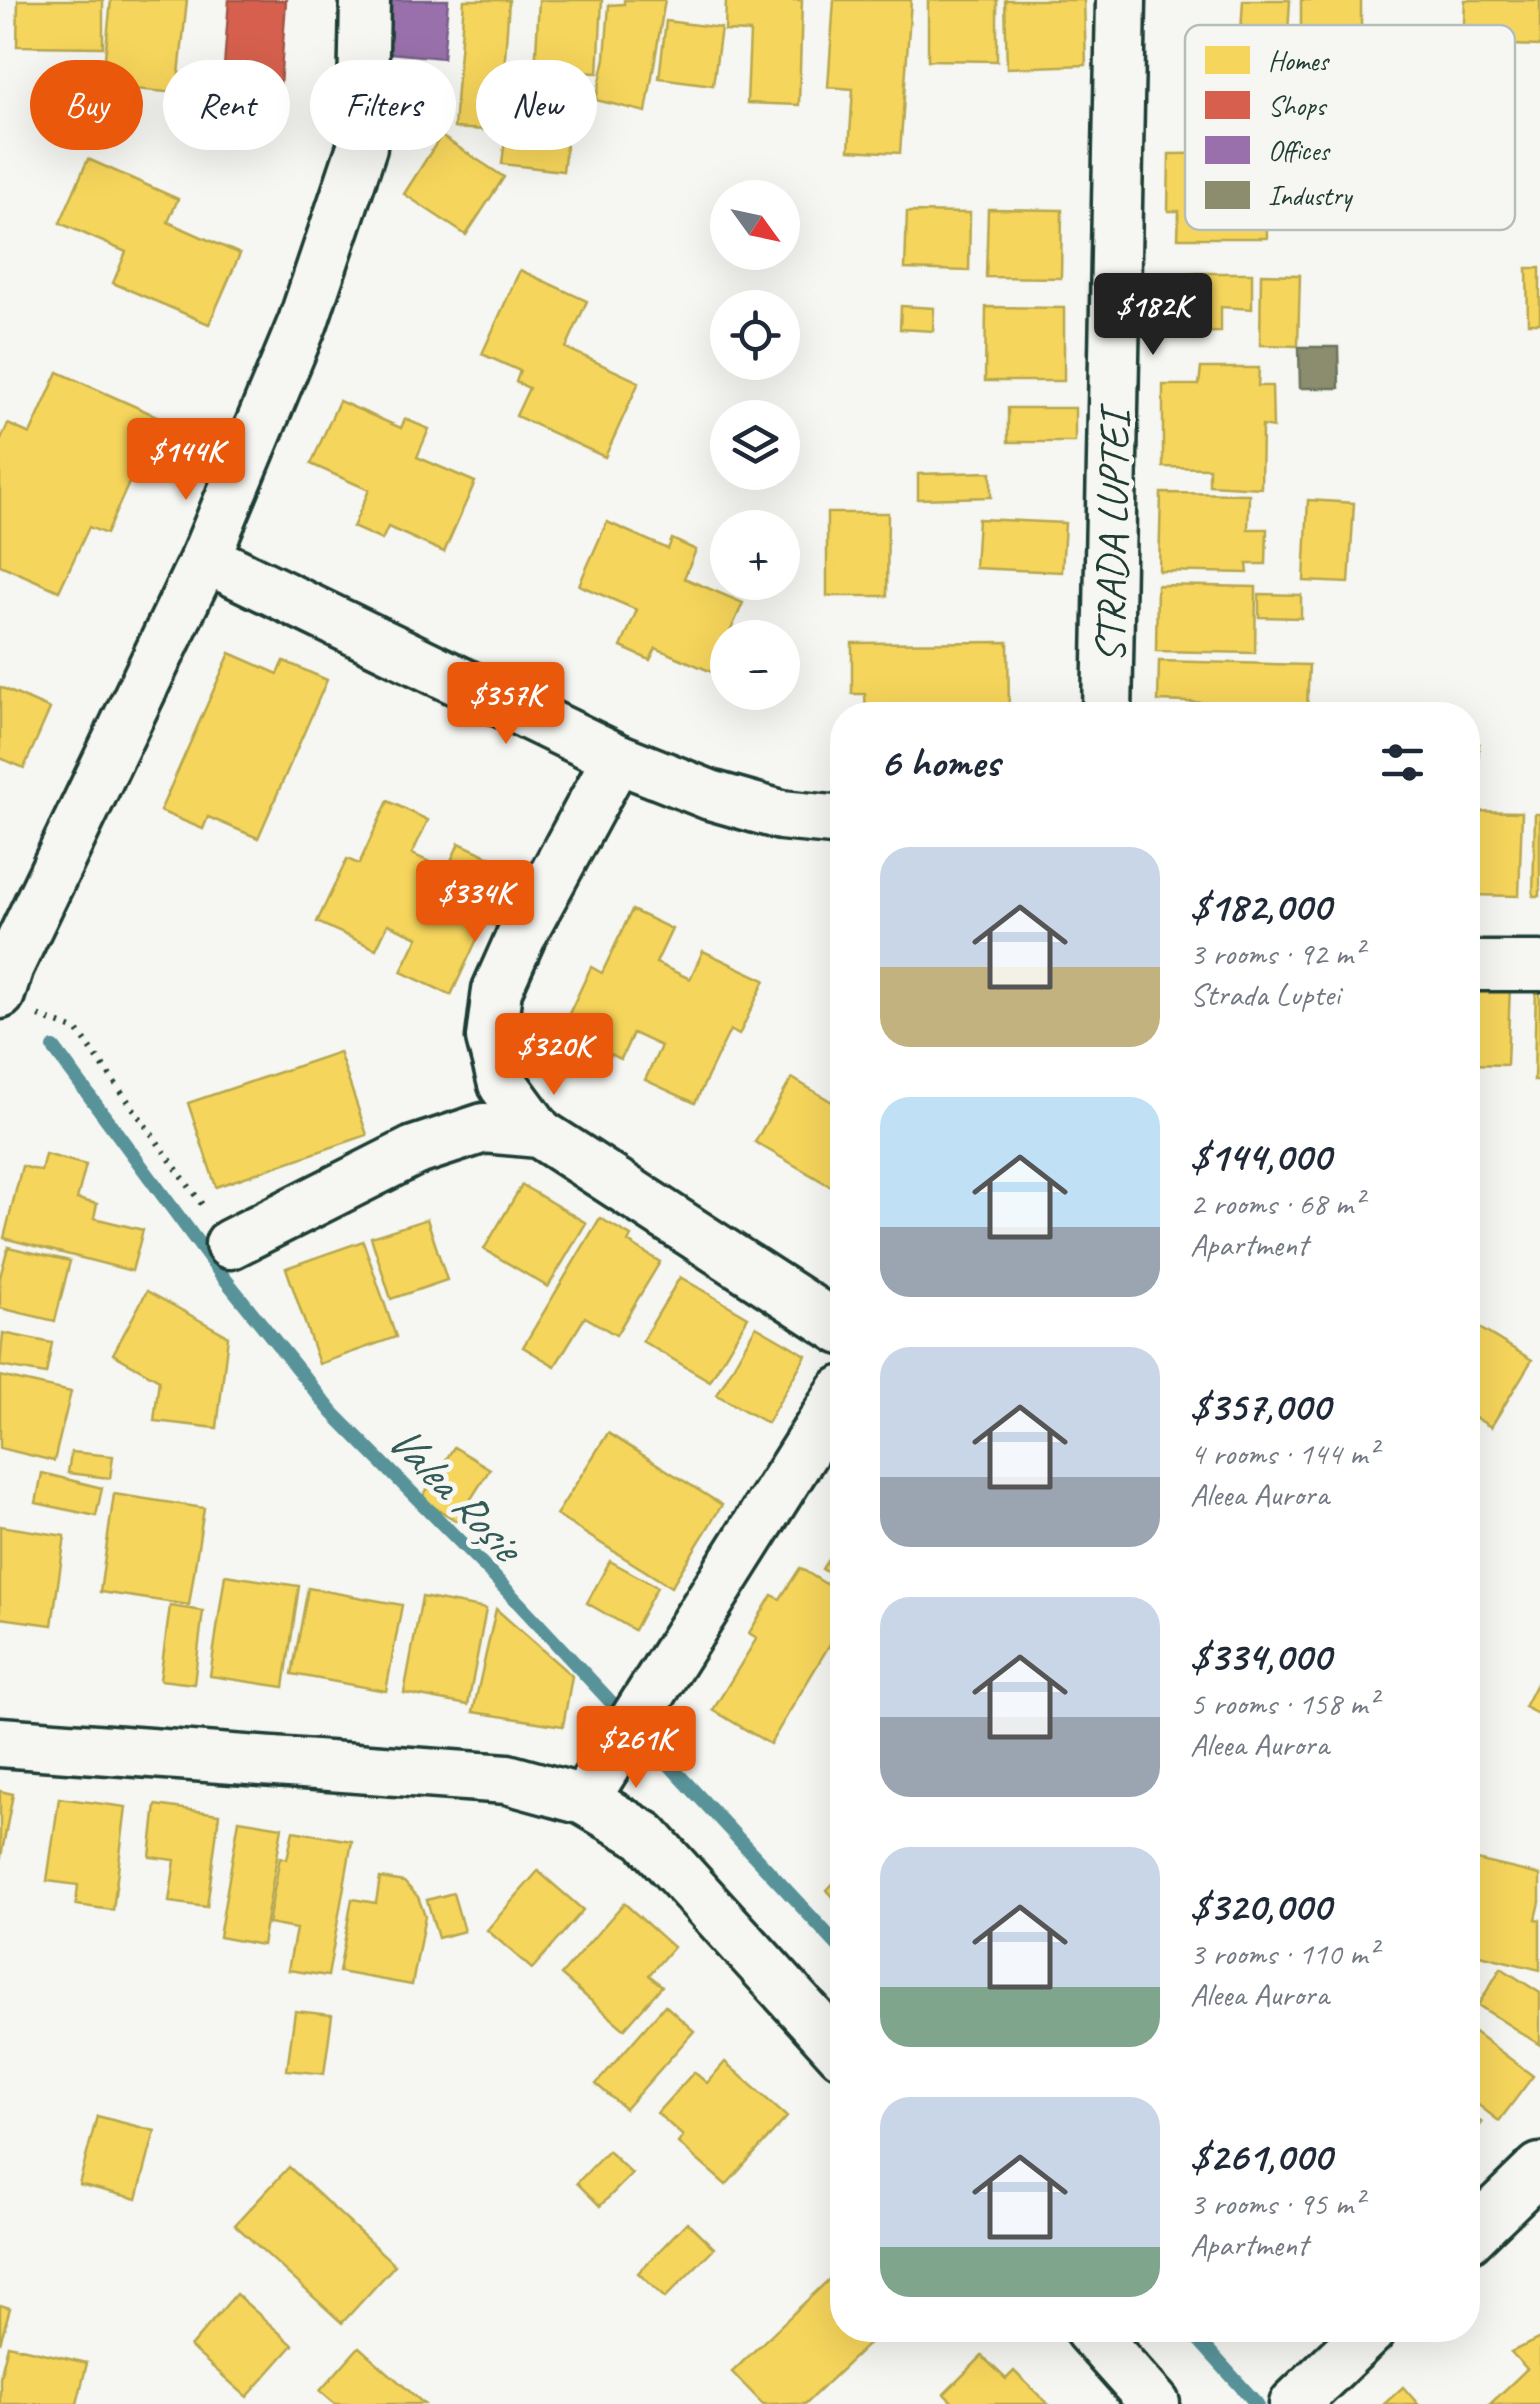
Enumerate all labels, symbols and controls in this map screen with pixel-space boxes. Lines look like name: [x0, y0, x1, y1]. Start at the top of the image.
legend: [1185, 25, 1515, 230]
text: Homes: [1268, 43, 1330, 78]
chip: Buy: [30, 60, 143, 150]
chip: Rent: [163, 60, 290, 150]
chip: Filters: [310, 60, 456, 150]
chip: New: [476, 60, 597, 150]
text: Shops: [1268, 88, 1328, 123]
text: Offices: [1268, 133, 1331, 168]
text: Industry: [1268, 178, 1354, 213]
north arrow: [710, 180, 800, 270]
map controls: [710, 180, 800, 710]
pin: $182K: [1083, 273, 1223, 358]
text: $182K: [1116, 285, 1190, 326]
button: locate: [710, 290, 800, 380]
button: layers: [710, 400, 800, 490]
street label: STRADA LUPTEI: [1084, 403, 1141, 663]
pin: $144K: [116, 418, 256, 503]
text: $144K: [149, 430, 223, 471]
button: +: [710, 510, 800, 600]
button: −: [710, 620, 800, 710]
pin: $357K: [436, 662, 576, 747]
text: $357K: [469, 674, 543, 715]
icon: filters: [1375, 735, 1430, 790]
text: 6 homes: [880, 736, 999, 789]
pin: $334K: [405, 860, 545, 945]
text: $334K: [438, 872, 512, 913]
text: $182,000: [1190, 880, 1331, 933]
icon: home: [960, 887, 1080, 1007]
text: 3 rooms · 92 m²: [1190, 933, 1363, 974]
text: Strada Luptei: [1190, 974, 1340, 1015]
pin: $320K: [484, 1013, 624, 1098]
text: $320K: [517, 1025, 591, 1066]
text: $144,000: [1190, 1130, 1331, 1183]
icon: home: [960, 1137, 1080, 1257]
text: 2 rooms · 68 m²: [1190, 1183, 1363, 1224]
text: Apartment: [1190, 1224, 1308, 1265]
text: $357,000: [1190, 1380, 1330, 1433]
icon: home: [960, 1387, 1080, 1507]
water label: Valea Roșie: [375, 1412, 537, 1577]
text: 4 rooms · 144 m²: [1190, 1433, 1377, 1474]
text: Aleea Aurora: [1190, 1474, 1329, 1515]
text: $334,000: [1190, 1630, 1331, 1683]
icon: home: [960, 1637, 1080, 1757]
text: 5 rooms · 158 m²: [1190, 1683, 1377, 1724]
pin: $261K: [566, 1706, 706, 1791]
text: $261K: [599, 1718, 673, 1759]
text: Aleea Aurora: [1190, 1724, 1329, 1765]
text: $320,000: [1190, 1880, 1331, 1933]
icon: home: [960, 1887, 1080, 2007]
text: 3 rooms · 110 m²: [1190, 1933, 1377, 1974]
text: Aleea Aurora: [1190, 1974, 1329, 2015]
text: $261,000: [1190, 2130, 1332, 2183]
icon: home: [960, 2137, 1080, 2257]
text: 3 rooms · 95 m²: [1190, 2183, 1363, 2224]
text: Apartment: [1190, 2224, 1308, 2265]

